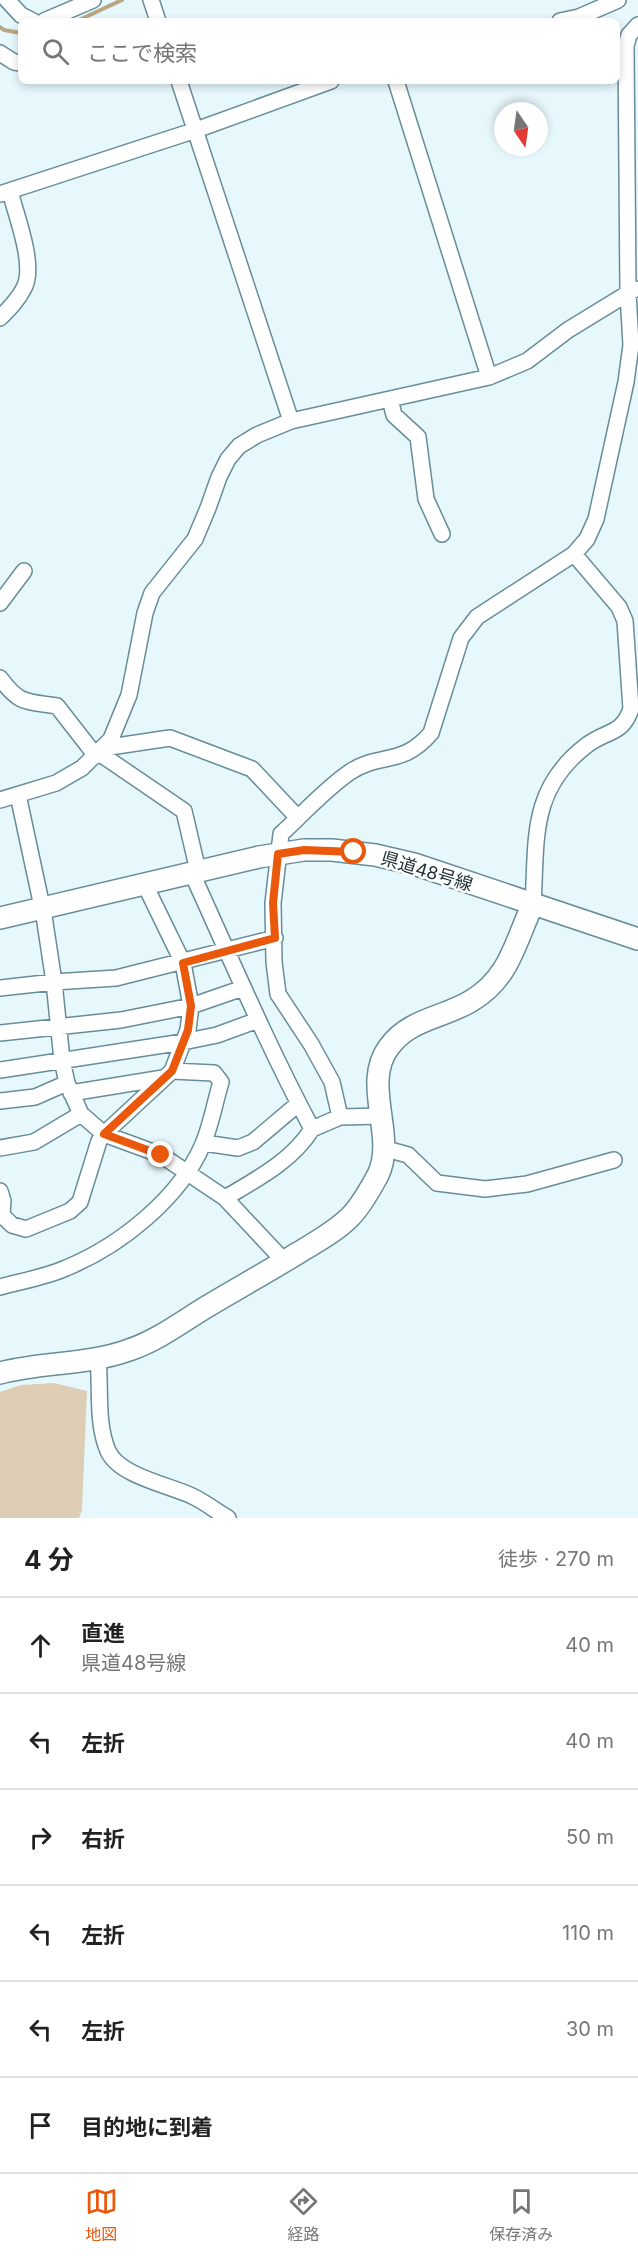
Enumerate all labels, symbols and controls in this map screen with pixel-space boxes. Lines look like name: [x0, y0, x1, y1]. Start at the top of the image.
search box: [18, 18, 620, 84]
icon: search: [39, 35, 72, 68]
text: ここで検索: [87, 40, 197, 66]
north arrow: [494, 102, 548, 156]
route start: [340, 838, 366, 864]
street label: 県道48号線: [379, 847, 475, 895]
route end: [147, 1141, 173, 1167]
text: 4 分: [24, 1544, 74, 1575]
text: 徒歩 · 270 m: [498, 1547, 614, 1571]
text: 直進: [81, 1620, 125, 1646]
icon: ahead: [24, 1629, 57, 1662]
text: 40 m: [565, 1633, 614, 1657]
text: 県道48号線: [81, 1651, 186, 1675]
icon: left: [24, 1725, 57, 1758]
text: 40 m: [565, 1729, 614, 1753]
text: 左折: [81, 1730, 125, 1756]
icon: right: [24, 1821, 57, 1854]
text: 50 m: [566, 1825, 614, 1849]
text: 右折: [81, 1826, 125, 1852]
icon: left: [24, 1917, 57, 1950]
text: 110 m: [562, 1921, 614, 1945]
text: 左折: [81, 1922, 125, 1948]
icon: left: [24, 2013, 57, 2046]
text: 30 m: [566, 2017, 614, 2041]
text: 左折: [81, 2018, 125, 2044]
icon: arrive: [24, 2109, 57, 2142]
text: 目的地に到着: [81, 2114, 213, 2140]
tab: 地図: [85, 2185, 118, 2245]
tab: 経路: [287, 2185, 320, 2245]
tab: 保存済み: [489, 2185, 553, 2245]

